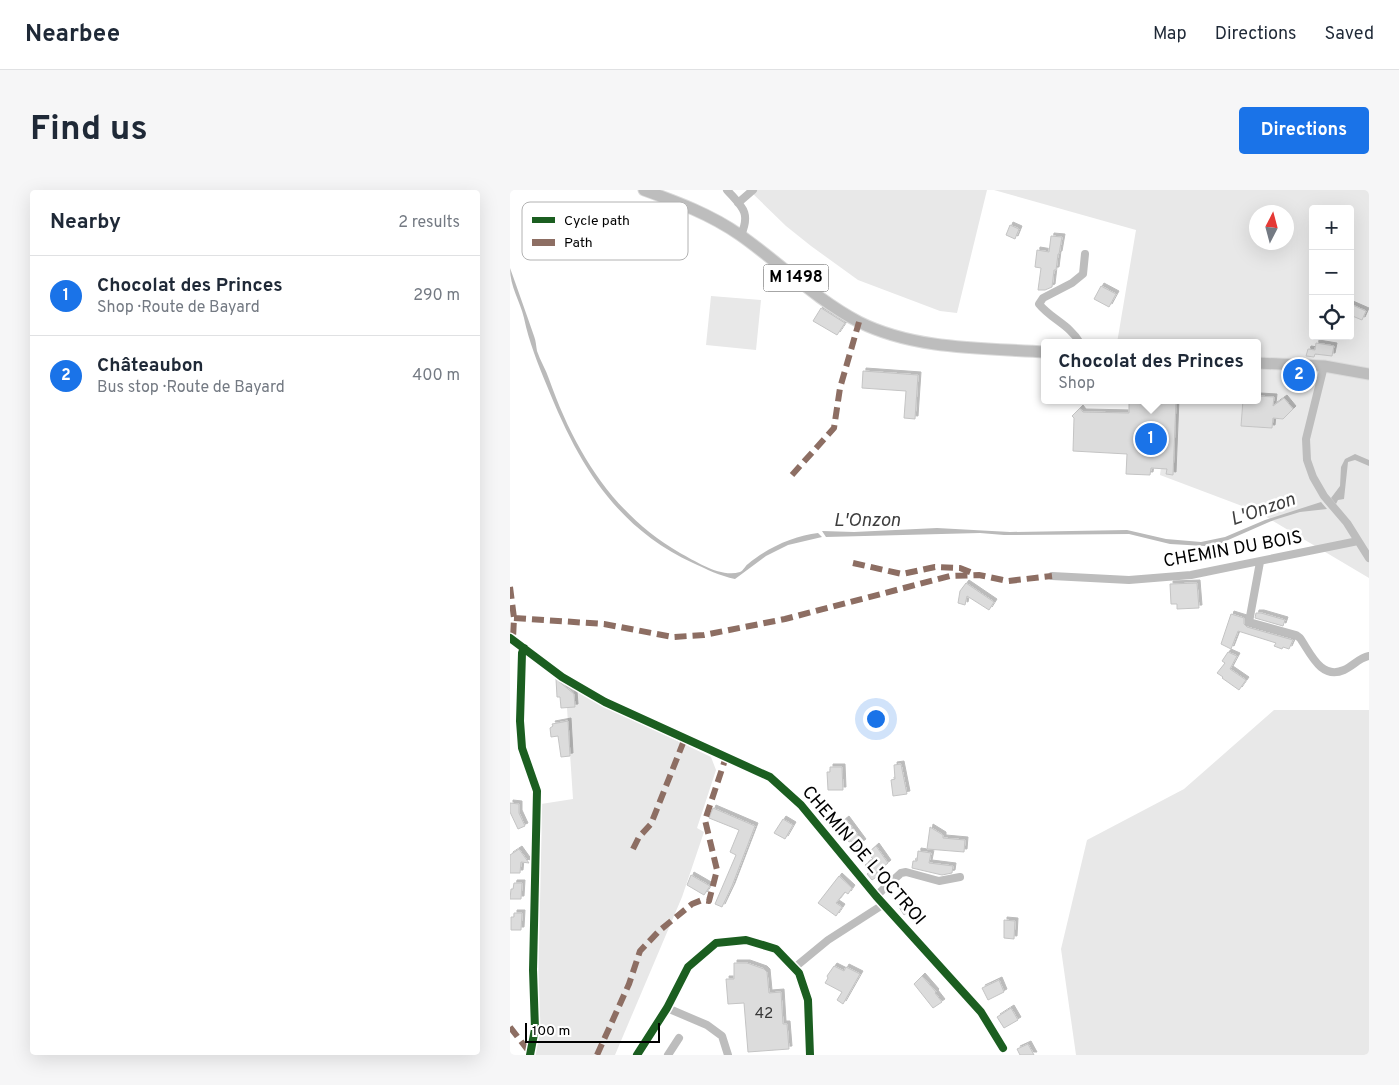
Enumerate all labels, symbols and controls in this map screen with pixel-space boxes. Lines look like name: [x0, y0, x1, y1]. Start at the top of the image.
text: Nearbee: [25, 20, 120, 50]
text: Map: [1153, 23, 1187, 46]
text: Directions: [1215, 23, 1297, 46]
text: Saved: [1325, 23, 1374, 46]
button: Directions: [1239, 107, 1369, 154]
text: Find us: [30, 108, 148, 152]
legend: [522, 202, 688, 260]
north arrow: [1249, 205, 1294, 250]
map controls: [1309, 205, 1354, 340]
button: +: [1309, 205, 1354, 250]
text: Nearby: [50, 209, 121, 236]
text: 2 results: [398, 213, 460, 233]
text: Cycle path: [564, 213, 630, 230]
text: Path: [564, 235, 593, 252]
button: −: [1309, 250, 1354, 295]
road number: M 1498: [764, 265, 828, 292]
text: Chocolat des Princes: [97, 274, 283, 298]
text: 1: [63, 286, 69, 306]
text: 290 m: [413, 286, 460, 306]
button: locate: [1309, 295, 1354, 340]
text: Shop · Route de Bayard: [97, 298, 260, 318]
popup: [1041, 339, 1261, 404]
text: Chocolat des Princes: [1058, 350, 1244, 374]
text: Châteaubon: [97, 354, 204, 378]
pin: 2: [1283, 356, 1315, 394]
text: 2: [61, 366, 71, 386]
text: 400 m: [412, 366, 460, 386]
text: Shop: [1058, 374, 1095, 394]
text: Bus stop · Route de Bayard: [97, 378, 285, 398]
pin: 1: [1135, 420, 1167, 458]
water label: L'Onzon: [1227, 488, 1299, 532]
water label: L'Onzon: [834, 509, 901, 533]
street label: CHEMIN DU BOIS: [1162, 526, 1304, 574]
your location: [863, 706, 889, 732]
street label: CHEMIN DE L'OCTROI: [796, 782, 930, 930]
house number: 42: [755, 1005, 773, 1024]
scale bar: [525, 1020, 660, 1043]
text: 100 m: [532, 1023, 570, 1040]

